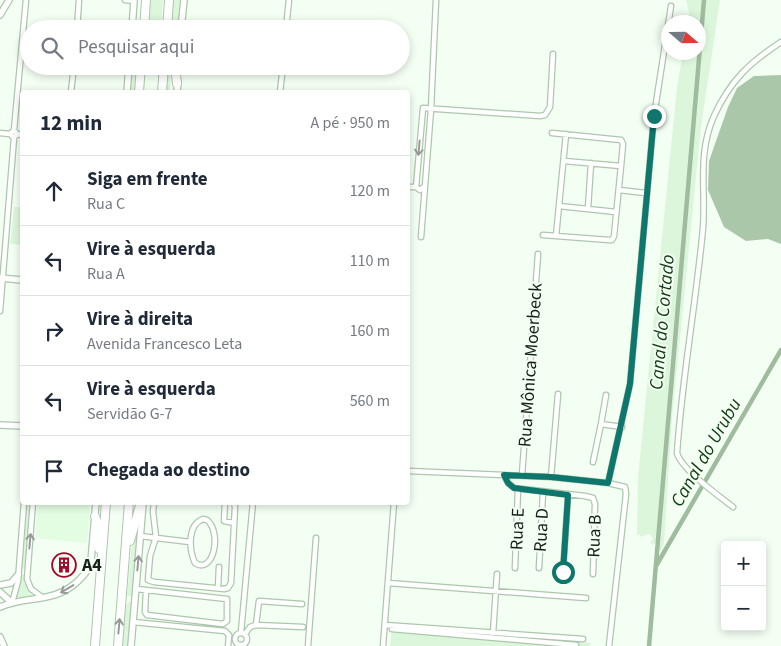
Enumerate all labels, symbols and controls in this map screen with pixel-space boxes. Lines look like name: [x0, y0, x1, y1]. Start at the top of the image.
north arrow: [661, 15, 706, 60]
search box: [20, 20, 410, 75]
icon: search: [38, 34, 66, 62]
text: Pesquisar aqui: [78, 34, 194, 61]
route end: [643, 105, 666, 128]
text: 12 min: [40, 108, 102, 138]
text: A pé · 950 m: [311, 112, 390, 134]
one-way arrow: [415, 140, 424, 156]
text: Siga em frente: [87, 166, 208, 193]
icon: ahead: [40, 177, 68, 205]
text: 120 m: [350, 180, 390, 202]
text: Rua C: [87, 193, 125, 215]
text: Vire à esquerda: [87, 236, 216, 263]
icon: left: [40, 247, 68, 275]
text: 110 m: [350, 250, 390, 272]
water label: Canal do Cortado: [643, 253, 682, 391]
text: Rua A: [87, 263, 125, 285]
street label: Rua Mônica Moerbeck: [512, 282, 549, 448]
text: Vire à direita: [87, 306, 193, 333]
icon: right: [40, 317, 68, 345]
text: 160 m: [350, 320, 390, 342]
text: Avenida Francesco Leta: [87, 333, 242, 355]
text: Vire à esquerda: [87, 376, 216, 403]
icon: left: [40, 387, 68, 415]
text: 560 m: [350, 390, 390, 412]
water label: Canal do Urubu: [664, 393, 748, 512]
text: Servidão G-7: [87, 403, 172, 425]
icon: arrive: [40, 457, 68, 485]
text: Chegada ao destino: [87, 457, 250, 484]
street label: Rua E: [504, 507, 531, 551]
street label: Rua D: [528, 508, 555, 553]
street label: Rua B: [581, 514, 608, 558]
one-way arrow: [25, 534, 35, 550]
map controls: [721, 541, 766, 631]
button: +: [721, 541, 766, 586]
building icon: A4: [51, 552, 77, 578]
place label: A4: [81, 553, 102, 578]
one-way arrow: [133, 555, 143, 571]
route start: [552, 561, 575, 584]
one-way arrow: [60, 585, 74, 595]
button: −: [721, 586, 766, 631]
one-way arrow: [115, 619, 124, 635]

